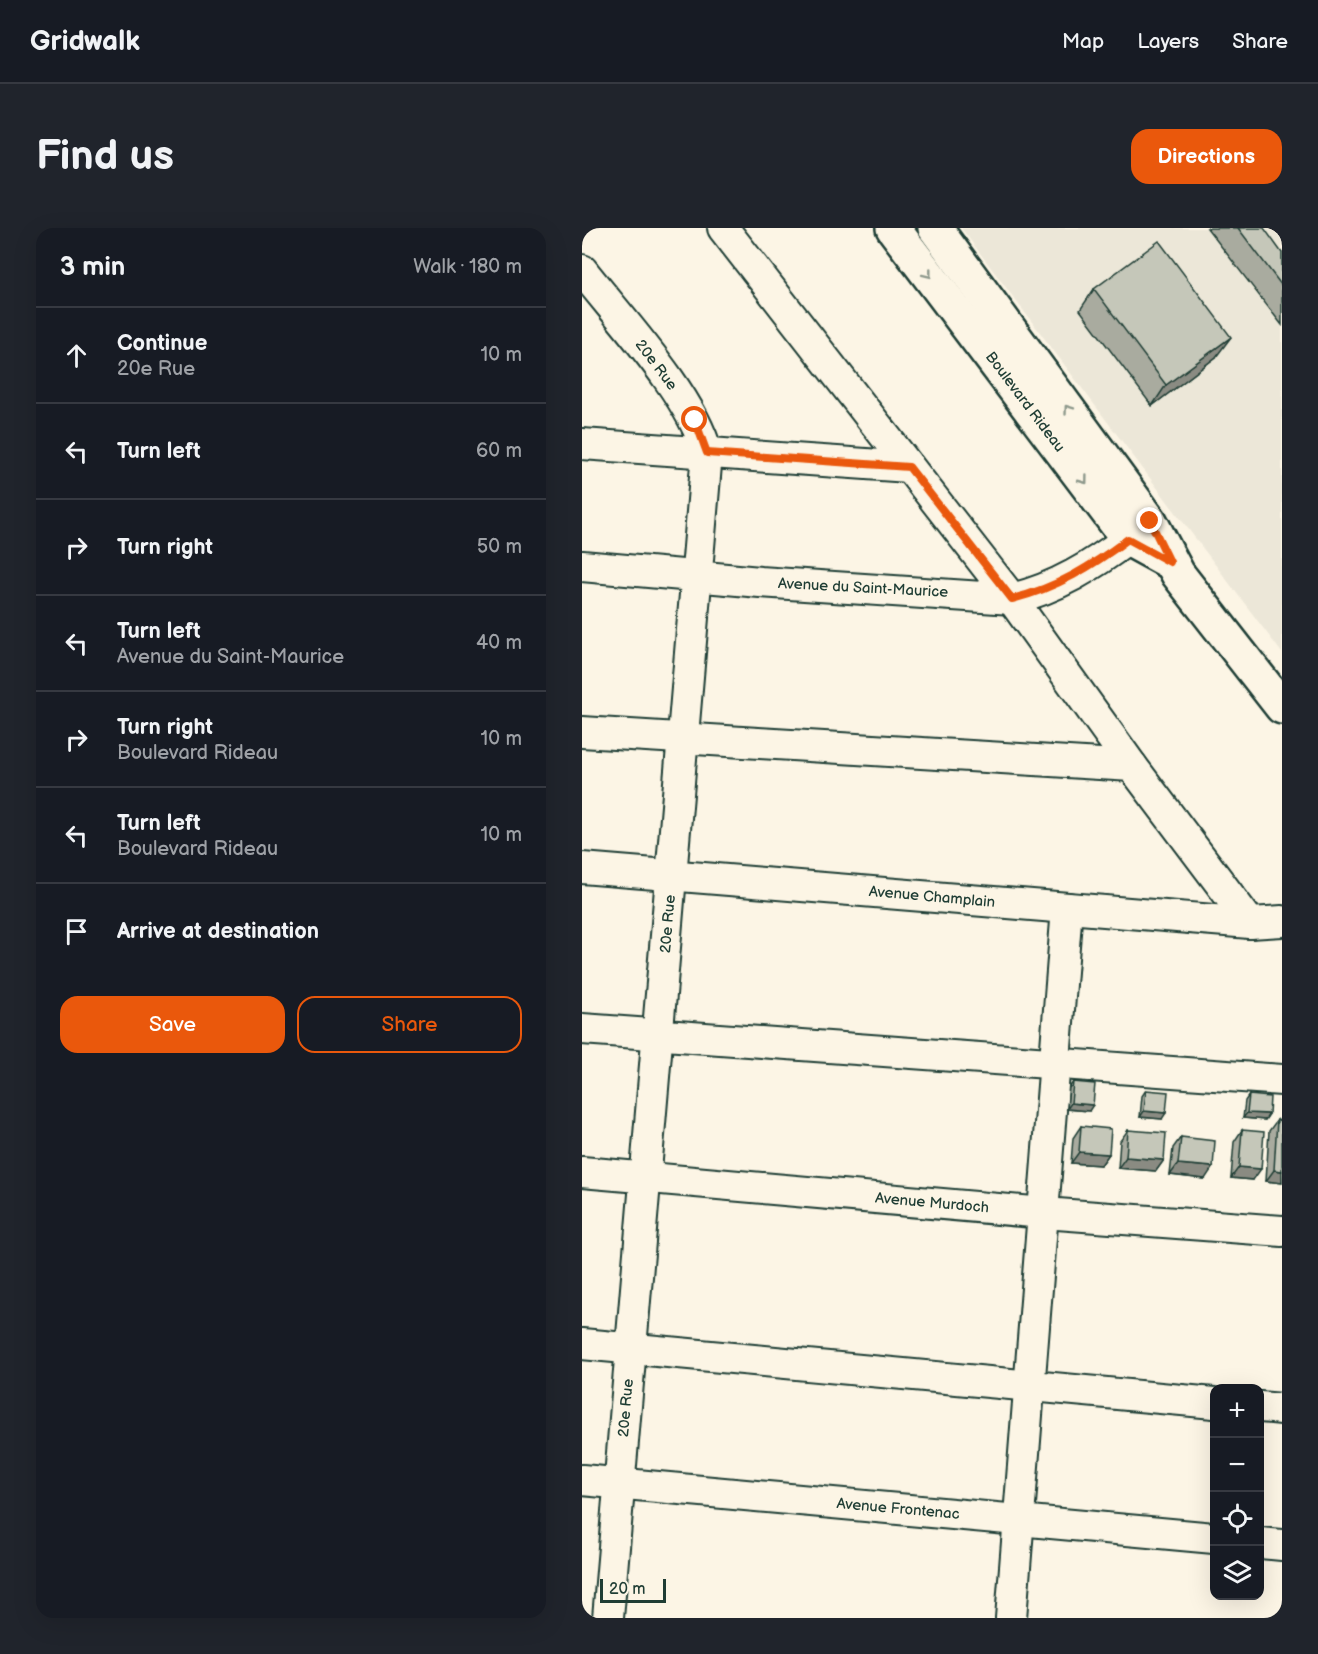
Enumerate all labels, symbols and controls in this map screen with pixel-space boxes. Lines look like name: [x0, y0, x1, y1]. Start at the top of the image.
text: Gridwalk: [30, 25, 140, 58]
text: Map: [1062, 29, 1104, 54]
text: Layers: [1137, 29, 1199, 54]
text: Share: [1232, 29, 1288, 54]
button: Directions: [1131, 129, 1282, 184]
text: Find us: [36, 131, 174, 182]
text: 3 min: [60, 252, 125, 283]
text: Walk · 180 m: [413, 255, 522, 279]
one-way arrow: [921, 268, 932, 279]
text: Continue: [117, 330, 207, 357]
street label: 20e Rue: [631, 336, 681, 394]
icon: ahead: [60, 339, 93, 372]
text: 10 m: [481, 343, 522, 367]
street label: Boulevard Rideau: [981, 348, 1069, 456]
text: 20e Rue: [117, 357, 195, 381]
one-way arrow: [1064, 404, 1075, 415]
route start: [681, 406, 707, 432]
icon: left: [60, 435, 93, 468]
text: Turn left: [117, 438, 201, 465]
text: 60 m: [476, 439, 522, 463]
one-way arrow: [1076, 474, 1087, 485]
route end: [1136, 507, 1162, 533]
icon: right: [60, 531, 93, 564]
text: Turn right: [117, 534, 213, 561]
text: 50 m: [477, 535, 522, 559]
street label: Avenue du Saint-Maurice: [777, 574, 949, 602]
text: Turn left: [117, 618, 201, 645]
icon: left: [60, 627, 93, 660]
text: 40 m: [476, 631, 522, 655]
text: Avenue du Saint-Maurice: [117, 645, 344, 669]
text: Turn right: [117, 714, 213, 741]
icon: right: [60, 723, 93, 756]
text: 10 m: [481, 727, 522, 751]
text: Boulevard Rideau: [117, 741, 278, 765]
text: Turn left: [117, 810, 201, 837]
icon: left: [60, 819, 93, 852]
text: 10 m: [481, 823, 522, 847]
text: Boulevard Rideau: [117, 837, 278, 861]
street label: Avenue Champlain: [868, 882, 996, 912]
street label: 20e Rue: [656, 894, 680, 954]
icon: arrive: [60, 915, 93, 948]
text: Arrive at destination: [117, 918, 319, 945]
button: Save: [60, 996, 285, 1053]
button: Share: [297, 996, 522, 1053]
street label: Avenue Murdoch: [874, 1189, 990, 1217]
street label: 20e Rue: [614, 1378, 638, 1438]
map controls: [1210, 1384, 1264, 1600]
button: +: [1210, 1384, 1264, 1438]
button: −: [1210, 1438, 1264, 1492]
button: locate: [1210, 1492, 1264, 1546]
street label: Avenue Frontenac: [836, 1494, 960, 1524]
button: layers: [1210, 1546, 1264, 1600]
scale bar: [600, 1576, 666, 1604]
text: 20 m: [609, 1580, 645, 1599]

